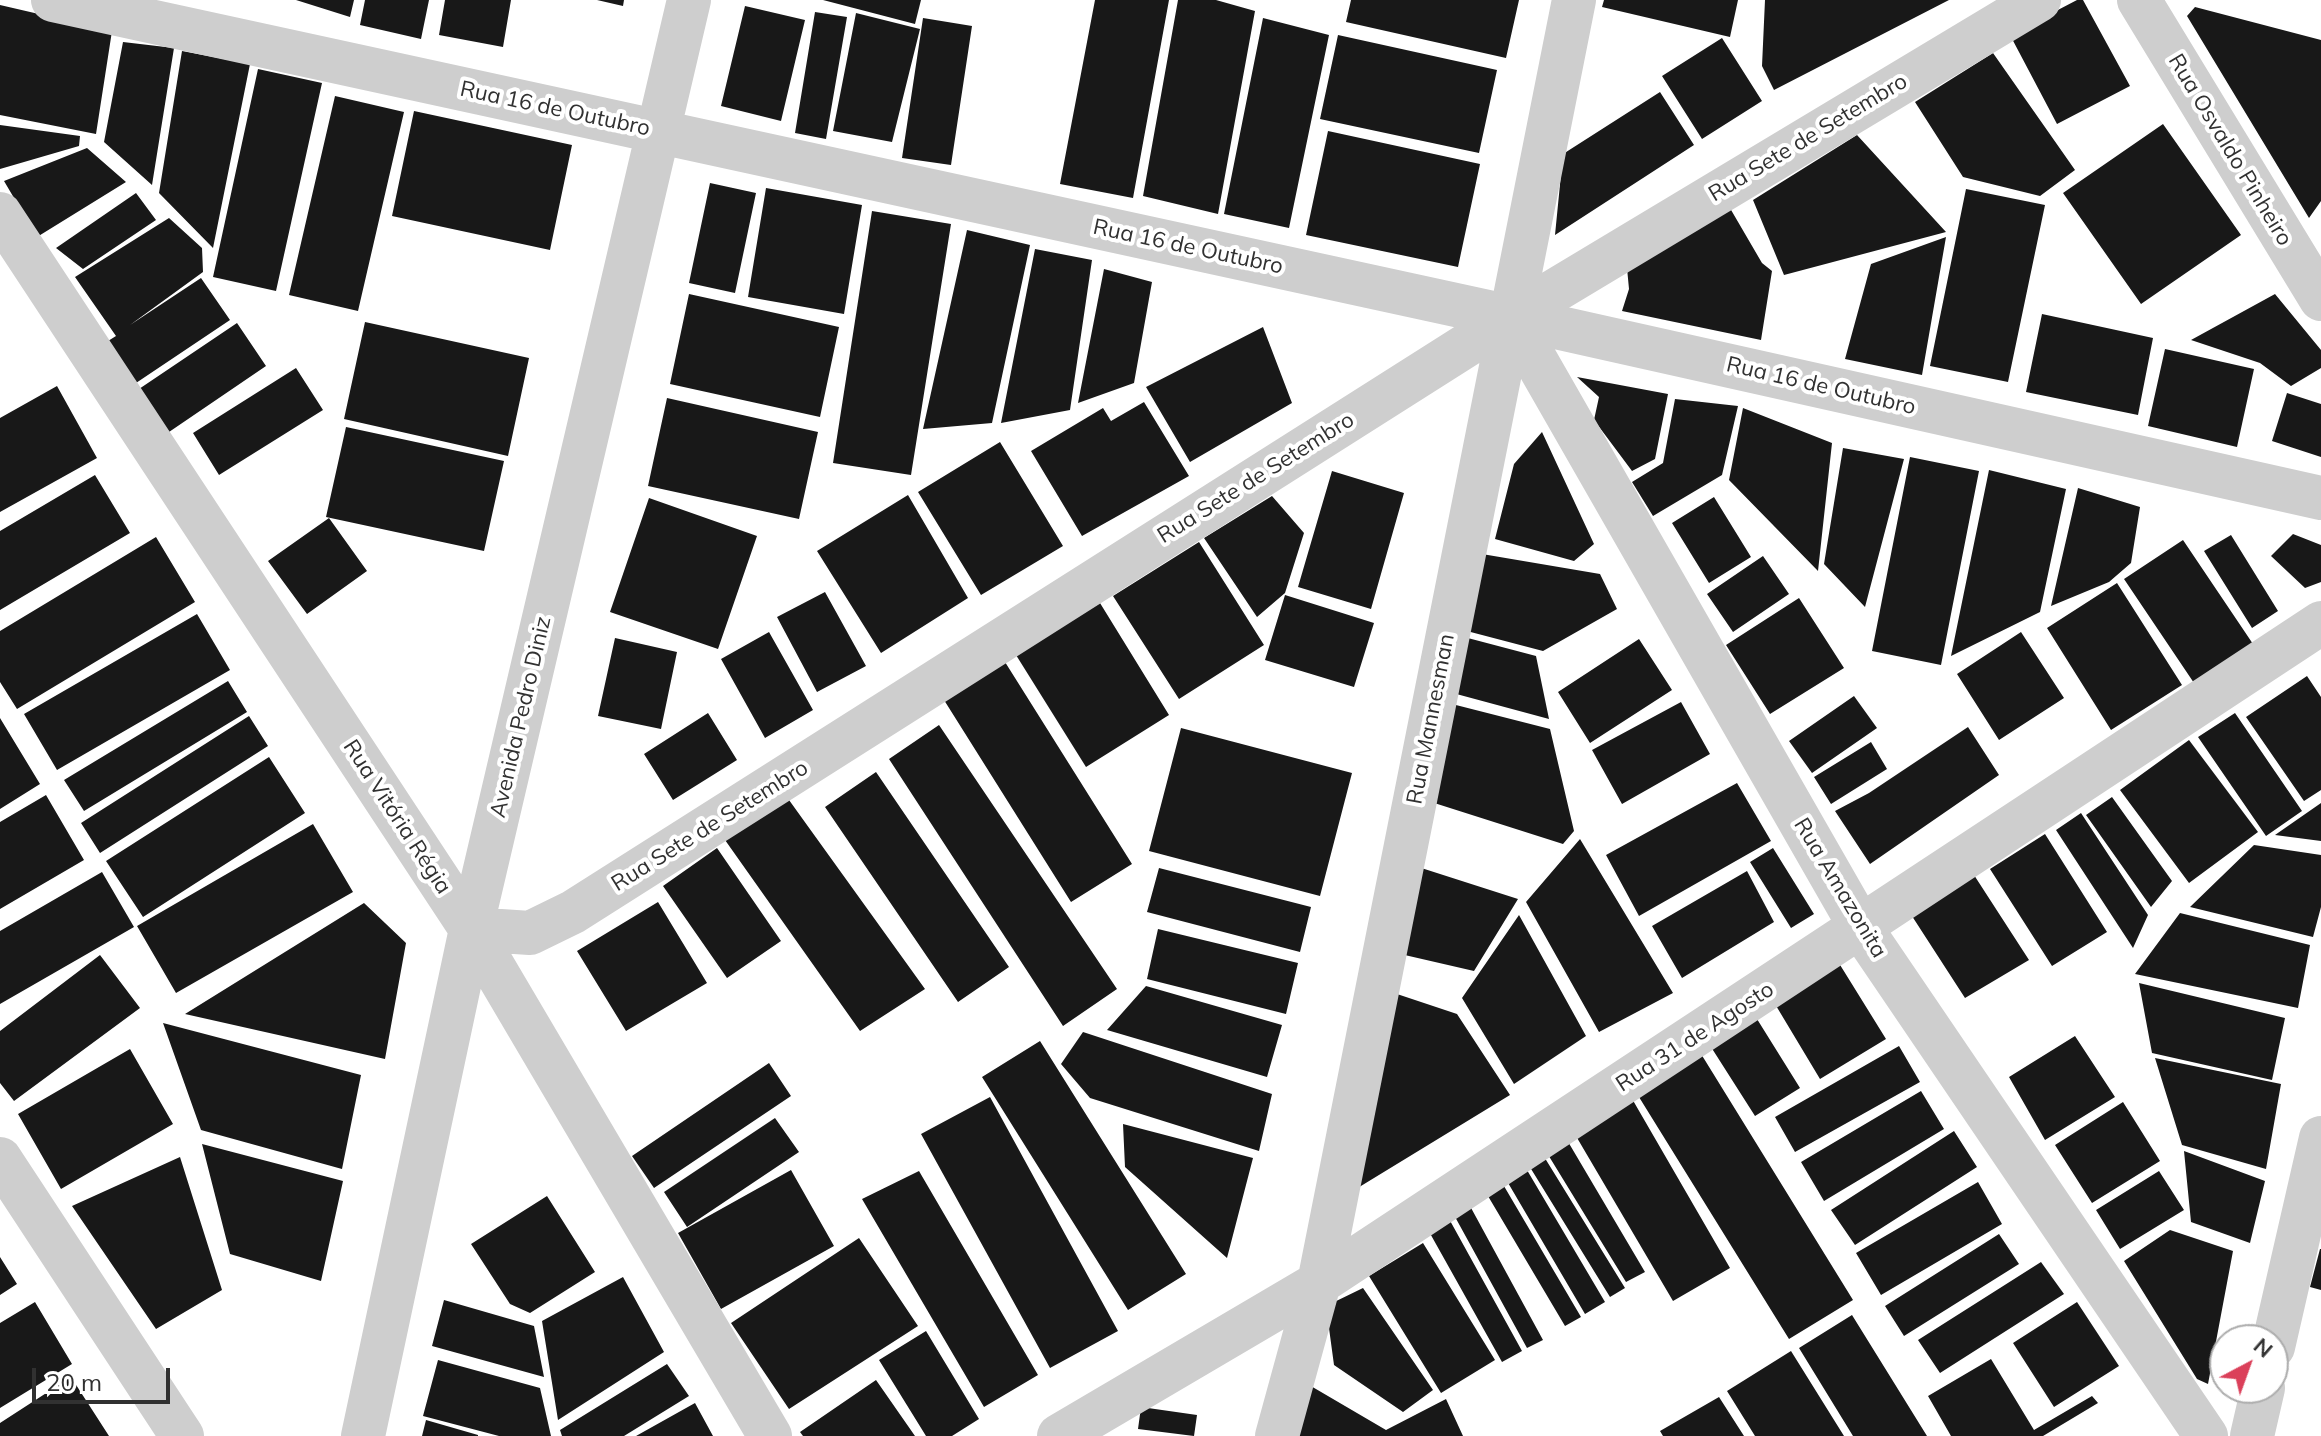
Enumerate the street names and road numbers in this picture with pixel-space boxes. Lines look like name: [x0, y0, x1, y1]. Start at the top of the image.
street label: Rua Osvaldo Pinheiro: [2162, 49, 2298, 251]
street label: Rua Sete de Setembro: [1704, 68, 1912, 208]
street label: Rua 16 de Outubro: [458, 76, 652, 142]
street label: Rua 16 de Outubro: [1091, 214, 1285, 280]
street label: Rua 16 de Outubro: [1724, 351, 1918, 421]
street label: Rua Sete de Setembro: [1153, 407, 1359, 549]
street label: Avenida Pedro Diniz: [485, 614, 557, 820]
street label: Rua Mannesman: [1402, 632, 1460, 806]
street label: Rua Vitória Régia: [337, 735, 457, 899]
street label: Rua Sete de Setembro: [607, 755, 813, 897]
street label: Rua Amazonita: [1788, 813, 1892, 963]
street label: Rua 31 de Agosto: [1611, 976, 1779, 1098]

